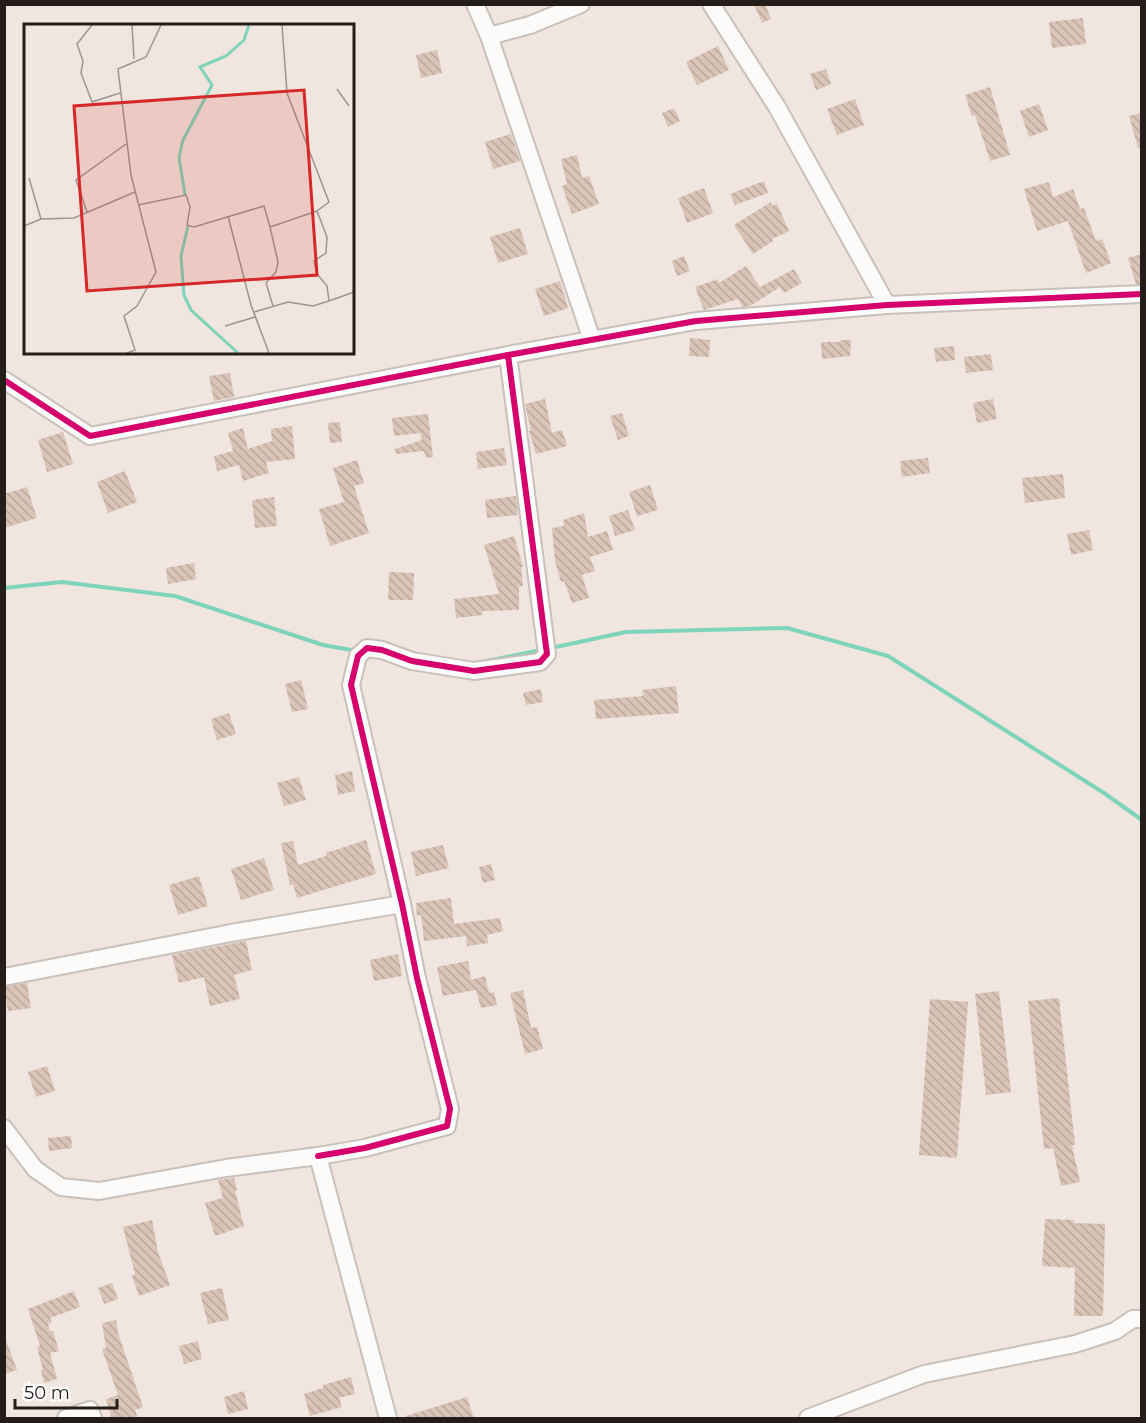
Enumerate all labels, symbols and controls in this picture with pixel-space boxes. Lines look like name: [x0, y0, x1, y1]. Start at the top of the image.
inset map: [24, 24, 354, 354]
scale bar: [15, 1372, 117, 1410]
text: 50 m: [24, 1382, 70, 1404]

